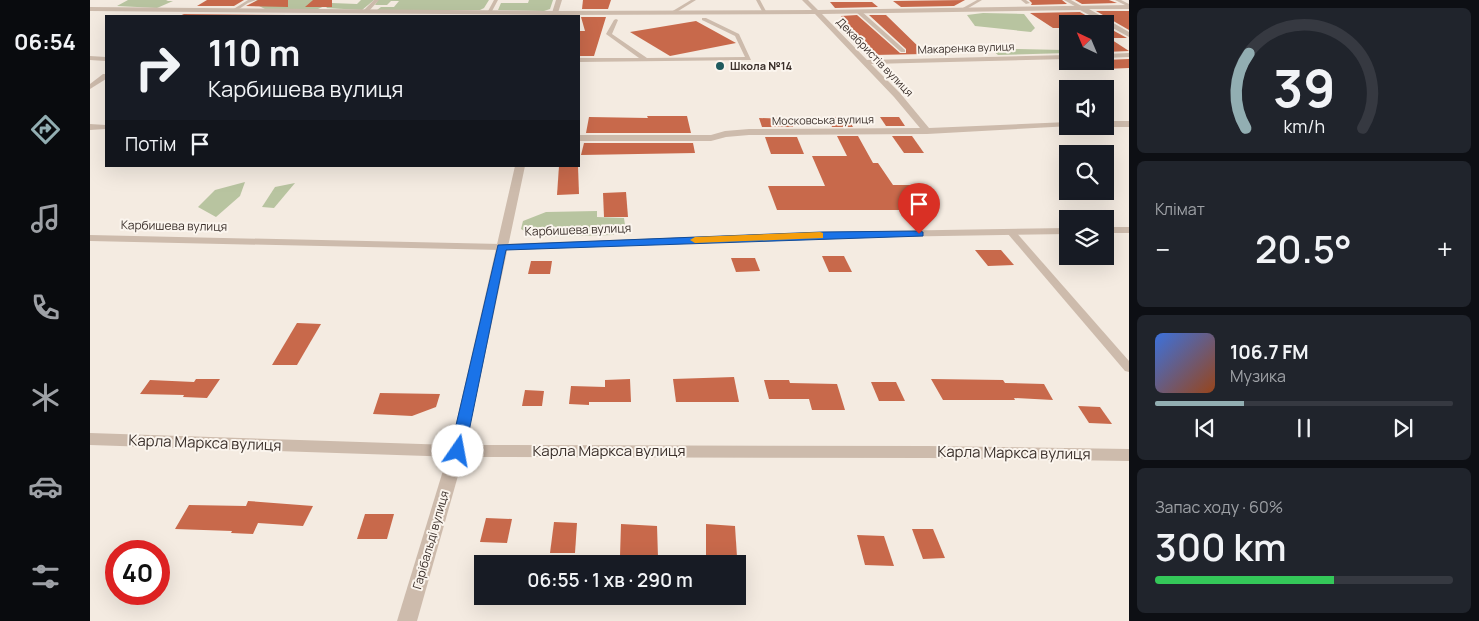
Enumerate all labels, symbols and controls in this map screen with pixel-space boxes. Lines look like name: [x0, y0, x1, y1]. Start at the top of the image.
street label: Декабристів вулиця: [834, 14, 917, 99]
north arrow: [1059, 15, 1114, 70]
map controls: [1059, 15, 1114, 265]
text: 06:54: [14, 27, 76, 57]
text: 110 m: [208, 29, 300, 77]
icon: right: [125, 35, 190, 100]
street label: Макаренка вулиця: [917, 38, 1015, 57]
text: 39: [1273, 52, 1335, 123]
place label: Школа №14: [730, 58, 792, 73]
marker: Школа №14: [714, 60, 726, 72]
text: Карбишева вулиця: [208, 74, 403, 104]
button: sound: [1059, 80, 1114, 135]
street label: Московська вулиця: [772, 111, 874, 128]
icon: directions: [28, 112, 63, 147]
text: km/h: [1283, 114, 1325, 138]
icon: arrive: [186, 130, 214, 158]
text: Потім: [125, 131, 176, 157]
button: search: [1059, 145, 1114, 200]
pin: [898, 183, 940, 234]
icon: arrive: [905, 190, 933, 218]
text: Клімат: [1155, 198, 1205, 220]
icon: music: [28, 201, 63, 236]
button: layers: [1059, 210, 1114, 265]
street label: Карбишева вулиця: [121, 216, 227, 235]
street label: Карбишева вулиця: [524, 219, 632, 240]
text: 20.5°: [1255, 222, 1352, 274]
text: −: [1155, 230, 1170, 268]
text: +: [1437, 230, 1453, 268]
icon: phone: [28, 290, 63, 325]
text: 106.7 FM: [1230, 339, 1309, 365]
text: Музика: [1230, 365, 1286, 387]
icon: climate: [28, 380, 63, 415]
icon: previous: [1191, 414, 1219, 442]
icon: pause: [1290, 414, 1318, 442]
icon: next: [1389, 414, 1417, 442]
position arrow: [431, 424, 483, 476]
street label: Карла Маркса вулиця: [128, 429, 282, 456]
street label: Карла Маркса вулиця: [532, 440, 686, 461]
street label: Карла Маркса вулиця: [937, 441, 1091, 464]
icon: car: [28, 469, 63, 504]
street label: Гарібальді вулиця: [408, 489, 453, 591]
text: Запас ходу · 60%: [1155, 496, 1283, 518]
text: 300 km: [1155, 520, 1287, 572]
speed limit sign: 40: [105, 540, 170, 605]
icon: filters: [28, 559, 63, 594]
text: 06:55 · 1 хв · 290 m: [527, 567, 693, 593]

